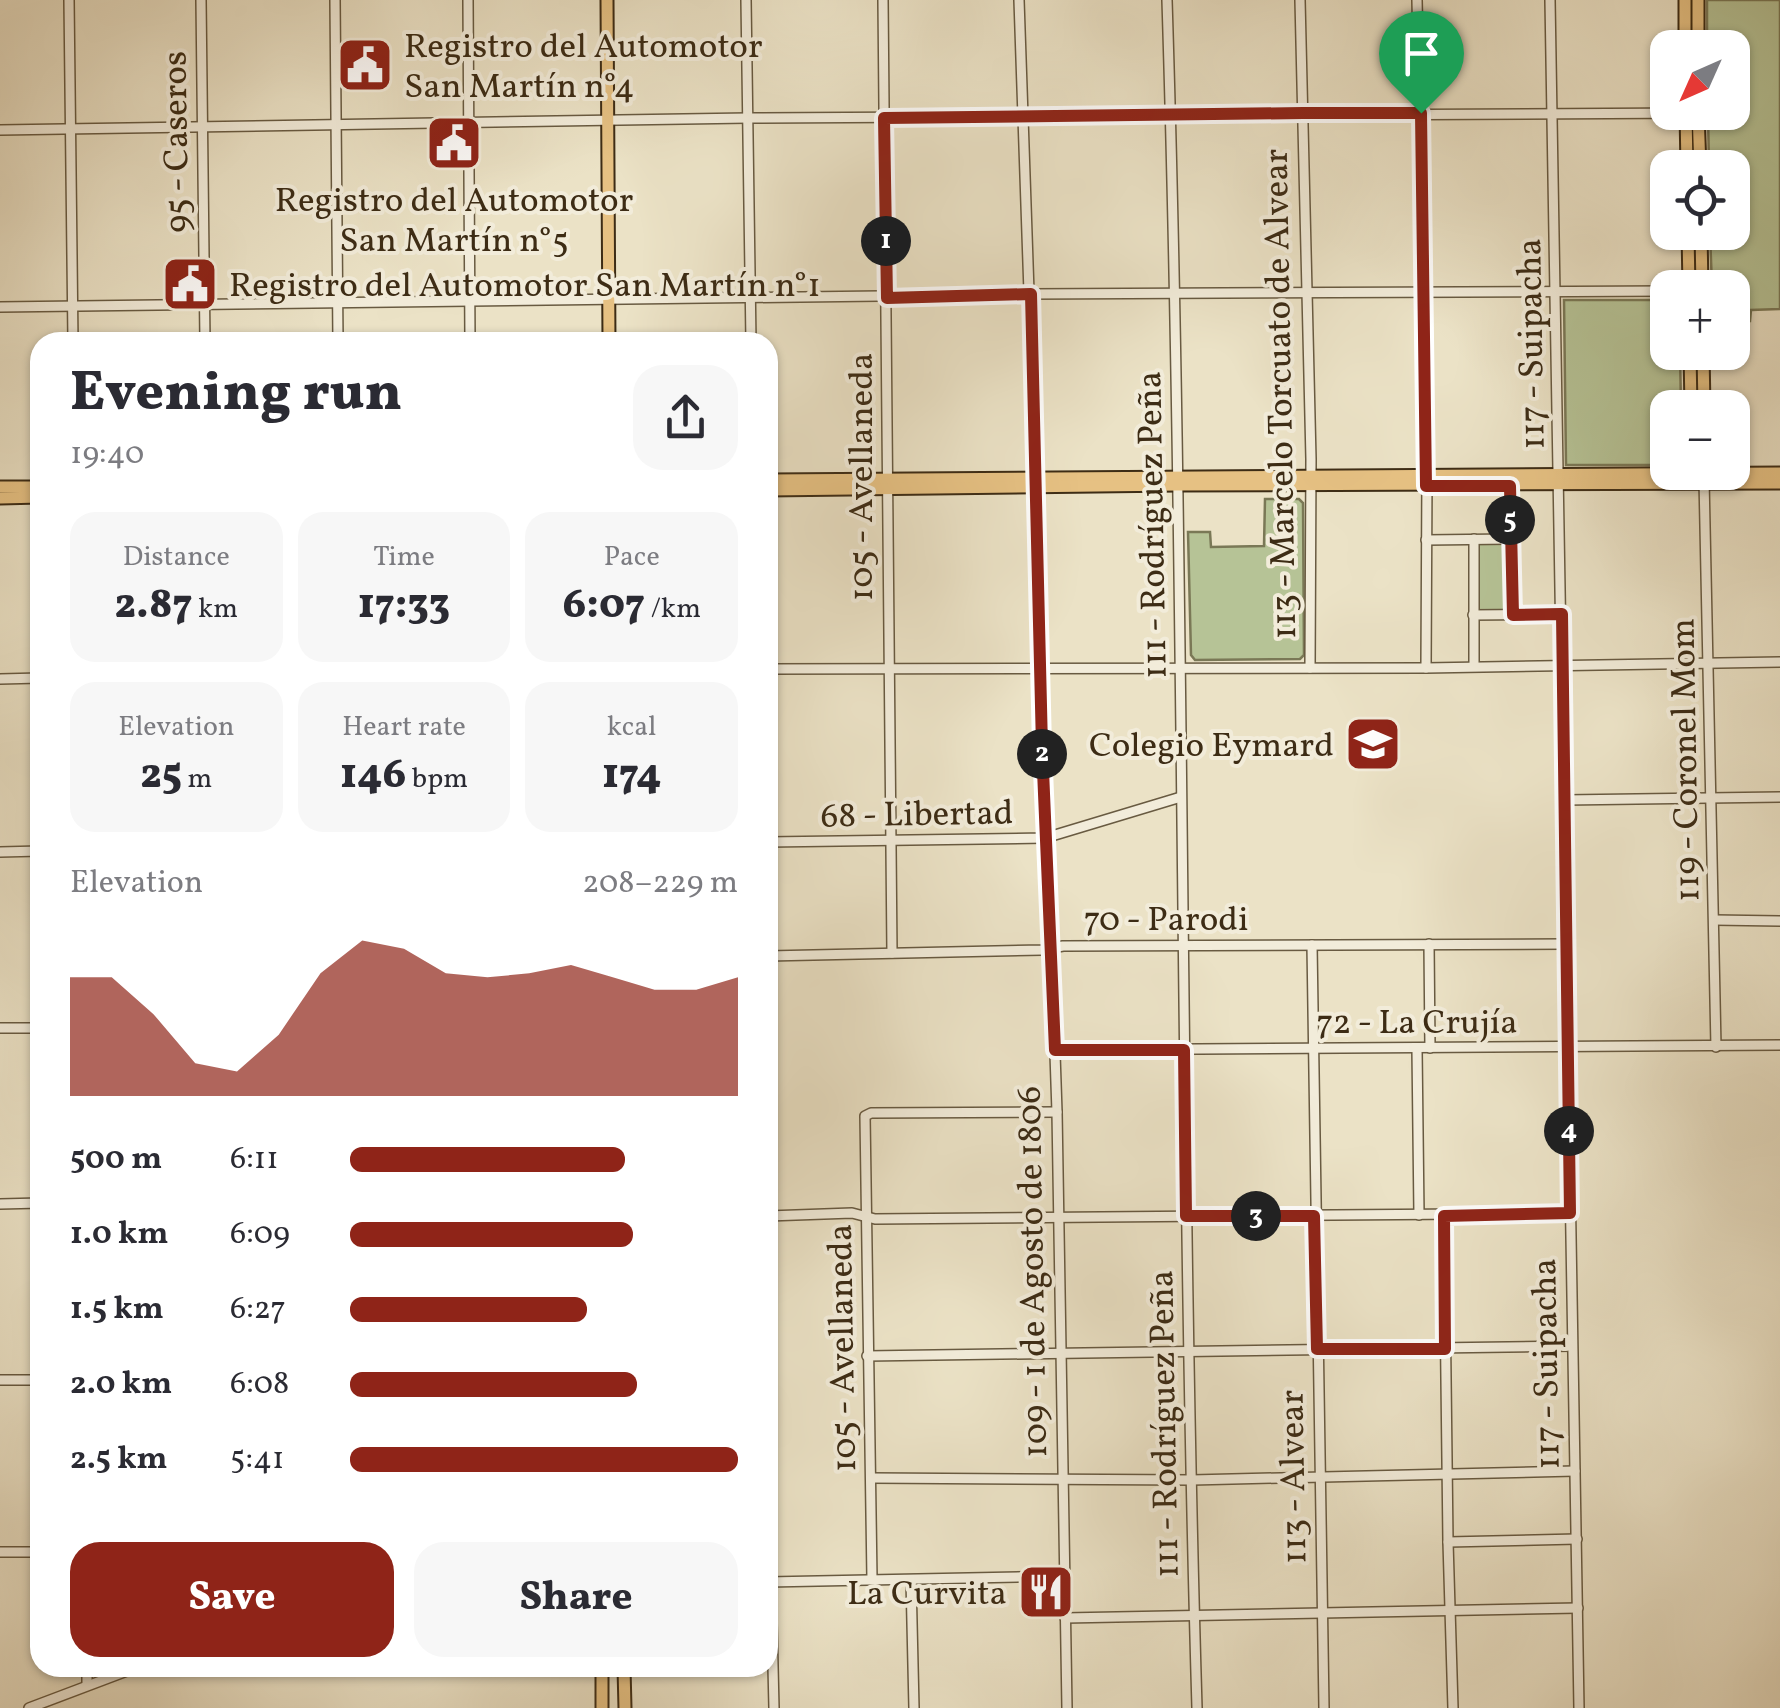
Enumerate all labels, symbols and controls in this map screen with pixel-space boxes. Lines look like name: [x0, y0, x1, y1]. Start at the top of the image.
pin: [1379, 11, 1464, 114]
place label: Registro del Automotor San Martín n°4: [404, 24, 763, 112]
icon: arrive: [1394, 26, 1449, 81]
north arrow: [1650, 30, 1750, 130]
map controls: [1650, 30, 1750, 490]
public building icon: Registro del Automotor San Martín n°4: [335, 35, 395, 95]
street label: 95 - Caseros: [152, 51, 204, 233]
public building icon: Registro del Automotor San Martín n°5: [424, 113, 484, 173]
street label: 113 - Marcelo Torcuato de Alvear: [1254, 148, 1310, 640]
button: locate: [1650, 150, 1750, 250]
place label: Registro del Automotor San Martín n°5: [275, 178, 633, 266]
pin: 1: [861, 216, 911, 266]
text: 1: [880, 221, 892, 260]
street label: 117 - Suipacha: [1507, 238, 1559, 450]
public building icon: Registro del Automotor San Martín n°1: [160, 254, 220, 314]
place label: Registro del Automotor San Martín n°1: [229, 263, 821, 311]
button: +: [1650, 270, 1750, 370]
street label: 105 - Avellaneda: [839, 353, 887, 601]
text: Evening run: [70, 357, 402, 433]
button: share: [633, 365, 738, 470]
street label: 111 - Rodríguez Peña: [1127, 370, 1181, 679]
button: −: [1650, 390, 1750, 490]
text: 19:40: [70, 433, 144, 477]
pin: 5: [1485, 495, 1535, 545]
text: 5: [1503, 500, 1517, 539]
text: Distance: [123, 538, 230, 577]
text: Time: [373, 538, 435, 577]
text: Pace: [604, 538, 660, 577]
text: 2.87: [115, 577, 192, 636]
text: 17:33: [358, 577, 450, 636]
text: 6:07: [562, 577, 645, 636]
text: km: [192, 590, 238, 629]
text: /km: [645, 590, 701, 629]
street label: 119 - Coronel Mom: [1661, 618, 1713, 902]
text: Elevation: [118, 708, 235, 747]
text: Heart rate: [342, 708, 466, 747]
text: kcal: [607, 708, 657, 747]
school or university icon: Colegio Eymard: [1343, 714, 1403, 774]
place label: Colegio Eymard: [1089, 723, 1334, 771]
pin: 2: [1017, 729, 1067, 779]
text: 2: [1035, 734, 1049, 773]
text: 25: [140, 747, 182, 806]
text: 146: [340, 747, 406, 806]
text: 174: [602, 747, 661, 806]
text: m: [182, 760, 212, 799]
text: bpm: [406, 760, 468, 799]
street label: 68 - Libertad: [820, 790, 1014, 842]
text: Elevation: [70, 862, 203, 906]
text: 208–229 m: [582, 862, 738, 906]
street label: 70 - Parodi: [1083, 897, 1249, 945]
street label: 72 - La Crujía: [1316, 1000, 1518, 1048]
street label: 109 - 1 de Agosto de 1806: [1007, 1086, 1061, 1458]
pin: 4: [1544, 1106, 1594, 1156]
text: 4: [1561, 1111, 1577, 1150]
text: 500 m: [70, 1138, 162, 1182]
text: 6:11: [230, 1138, 279, 1182]
pin: 3: [1231, 1191, 1281, 1241]
text: 3: [1249, 1196, 1263, 1235]
text: 1.0 km: [70, 1213, 168, 1257]
text: 6:09: [230, 1213, 290, 1257]
street label: 105 - Avellaneda: [818, 1223, 870, 1473]
street label: 117 - Suipacha: [1522, 1258, 1574, 1470]
street label: 111 - Rodríguez Peña: [1139, 1269, 1193, 1578]
text: 1.5 km: [70, 1288, 164, 1332]
text: 6:27: [230, 1288, 286, 1332]
text: 2.0 km: [70, 1363, 172, 1407]
text: 6:08: [230, 1363, 289, 1407]
street label: 113 - Alvear: [1269, 1389, 1321, 1565]
text: 2.5 km: [70, 1438, 168, 1482]
text: 5:41: [230, 1438, 284, 1482]
button: Save: [70, 1542, 394, 1657]
button: Share: [414, 1542, 738, 1657]
restaurant icon: La Curvita: [1016, 1562, 1076, 1622]
place label: La Curvita: [847, 1571, 1007, 1619]

